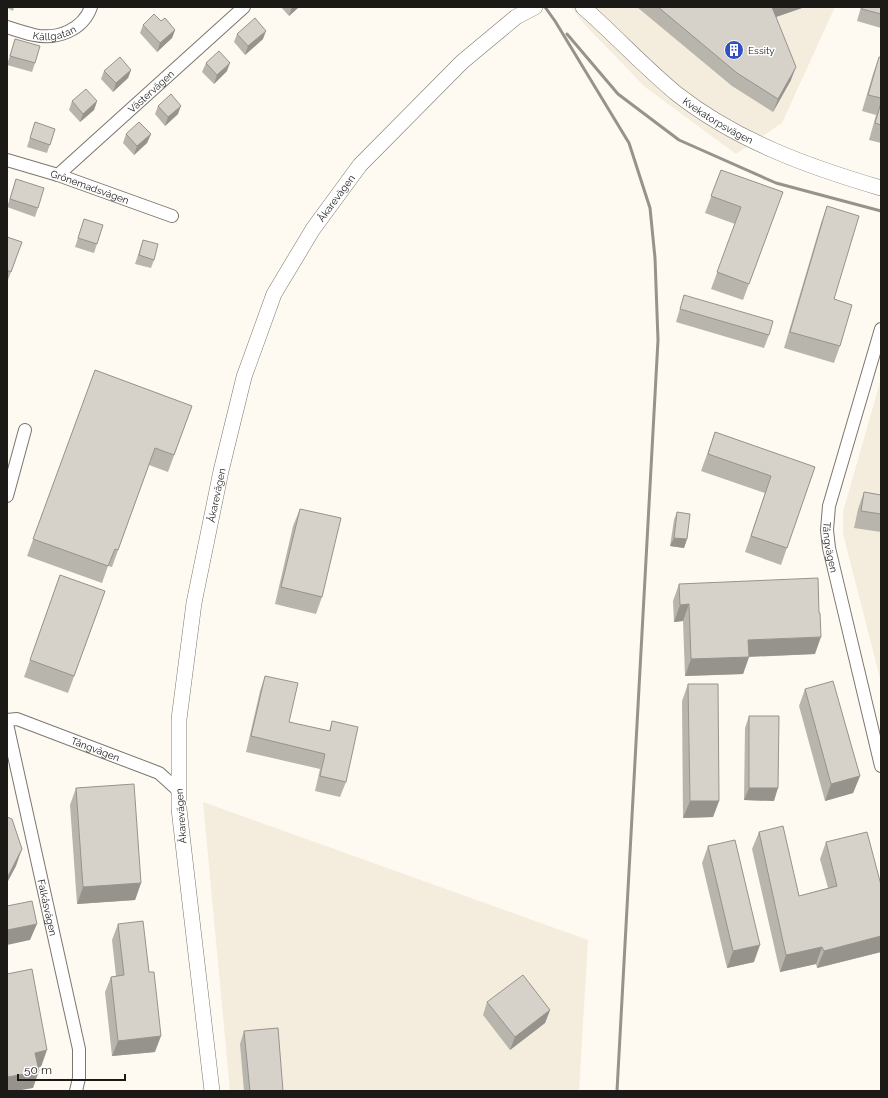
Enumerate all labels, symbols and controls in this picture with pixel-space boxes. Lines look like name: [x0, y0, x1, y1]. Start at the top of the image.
street label: Källgatan: [32, 23, 78, 42]
building icon: Essity: [723, 39, 745, 61]
place label: Essity: [748, 45, 775, 56]
street label: Västervägen: [126, 68, 176, 115]
street label: Kvekatorpsvägen: [681, 95, 755, 146]
street label: Grönemadsvägen: [49, 168, 131, 206]
street label: Åkarevägen: [315, 172, 357, 223]
street label: Åkarevägen: [205, 467, 227, 523]
street label: Tångvägen: [821, 521, 840, 574]
street label: Tångvägen: [70, 735, 121, 763]
street label: Åkarevägen: [174, 788, 188, 844]
street label: Falkåsvägen: [36, 878, 59, 937]
scale bar: [18, 1056, 125, 1082]
text: 50 m: [24, 1063, 52, 1077]

